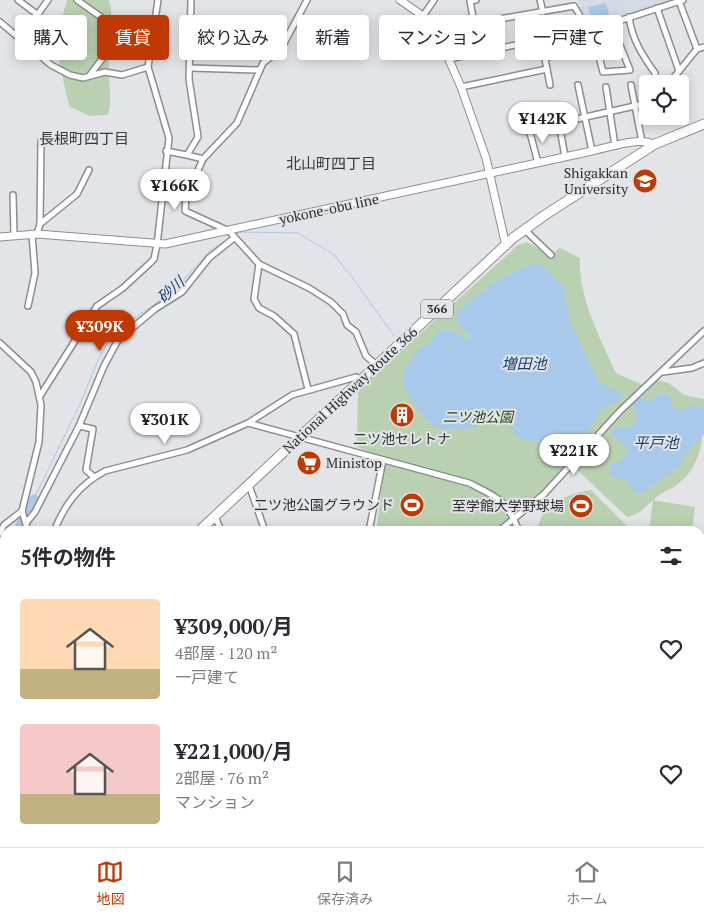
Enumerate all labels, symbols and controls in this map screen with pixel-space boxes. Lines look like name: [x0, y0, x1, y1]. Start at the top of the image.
chip: 購入: [15, 15, 87, 60]
chip: 賃貸: [97, 15, 169, 60]
chip: 絞り込み: [179, 15, 287, 60]
chip: 新着: [297, 15, 369, 60]
chip: マンション: [379, 15, 505, 60]
chip: 一戸建て: [515, 15, 623, 60]
map controls: [639, 75, 689, 125]
button: locate: [639, 75, 689, 125]
pin: ¥142K: [508, 102, 578, 144]
text: ¥142K: [519, 107, 567, 129]
district label: 長根町四丁目: [39, 128, 129, 148]
district label: 北山町四丁目: [286, 153, 376, 173]
place label: Shigakkan University: [564, 163, 629, 198]
pin: ¥166K: [140, 168, 210, 211]
school or university icon: Shigakkan University: [632, 168, 658, 194]
text: ¥166K: [151, 174, 199, 196]
street label: yokone-obu line: [276, 189, 380, 229]
water label: 砂川: [152, 270, 190, 307]
road number: 366: [421, 300, 453, 318]
pin: ¥309K: [65, 310, 135, 352]
text: ¥309K: [76, 315, 124, 337]
street label: National Highway Route 366: [278, 322, 421, 457]
water label: 増田池: [501, 353, 548, 373]
pin: ¥301K: [130, 402, 200, 445]
building icon: 二ツ池セレトナ: [389, 402, 415, 428]
park label: 二ツ池公園: [443, 407, 515, 426]
text: ¥301K: [141, 408, 189, 430]
place label: 二ツ池セレトナ: [353, 429, 451, 448]
water label: 平戸池: [633, 432, 680, 452]
pin: ¥221K: [539, 434, 609, 476]
text: ¥221K: [550, 439, 598, 461]
supermarket icon: Ministop: [296, 450, 322, 476]
place label: Ministop: [326, 453, 382, 472]
sports icon: 二ツ池公園グラウンド: [399, 492, 425, 518]
sports icon: 至学館大学野球場: [568, 493, 594, 519]
place label: 二ツ池公園グラウンド: [254, 495, 394, 514]
place label: 至学館大学野球場: [452, 496, 564, 515]
icon: filters: [657, 542, 685, 570]
text: 5件の物件: [20, 543, 116, 571]
text: ¥309,000/月: [175, 612, 293, 640]
icon: home: [60, 619, 120, 679]
icon: heart: [657, 635, 685, 663]
text: 4部屋 · 120 m²: [175, 642, 277, 664]
text: 一戸建て: [175, 666, 239, 688]
text: ¥221,000/月: [175, 737, 293, 765]
icon: home: [60, 744, 120, 804]
icon: heart: [657, 760, 685, 788]
text: 2部屋 · 76 m²: [175, 767, 269, 789]
text: マンション: [175, 791, 255, 813]
tab: 地図: [96, 858, 124, 908]
tab: 保存済み: [317, 858, 373, 908]
tab: ホーム: [566, 858, 608, 908]

